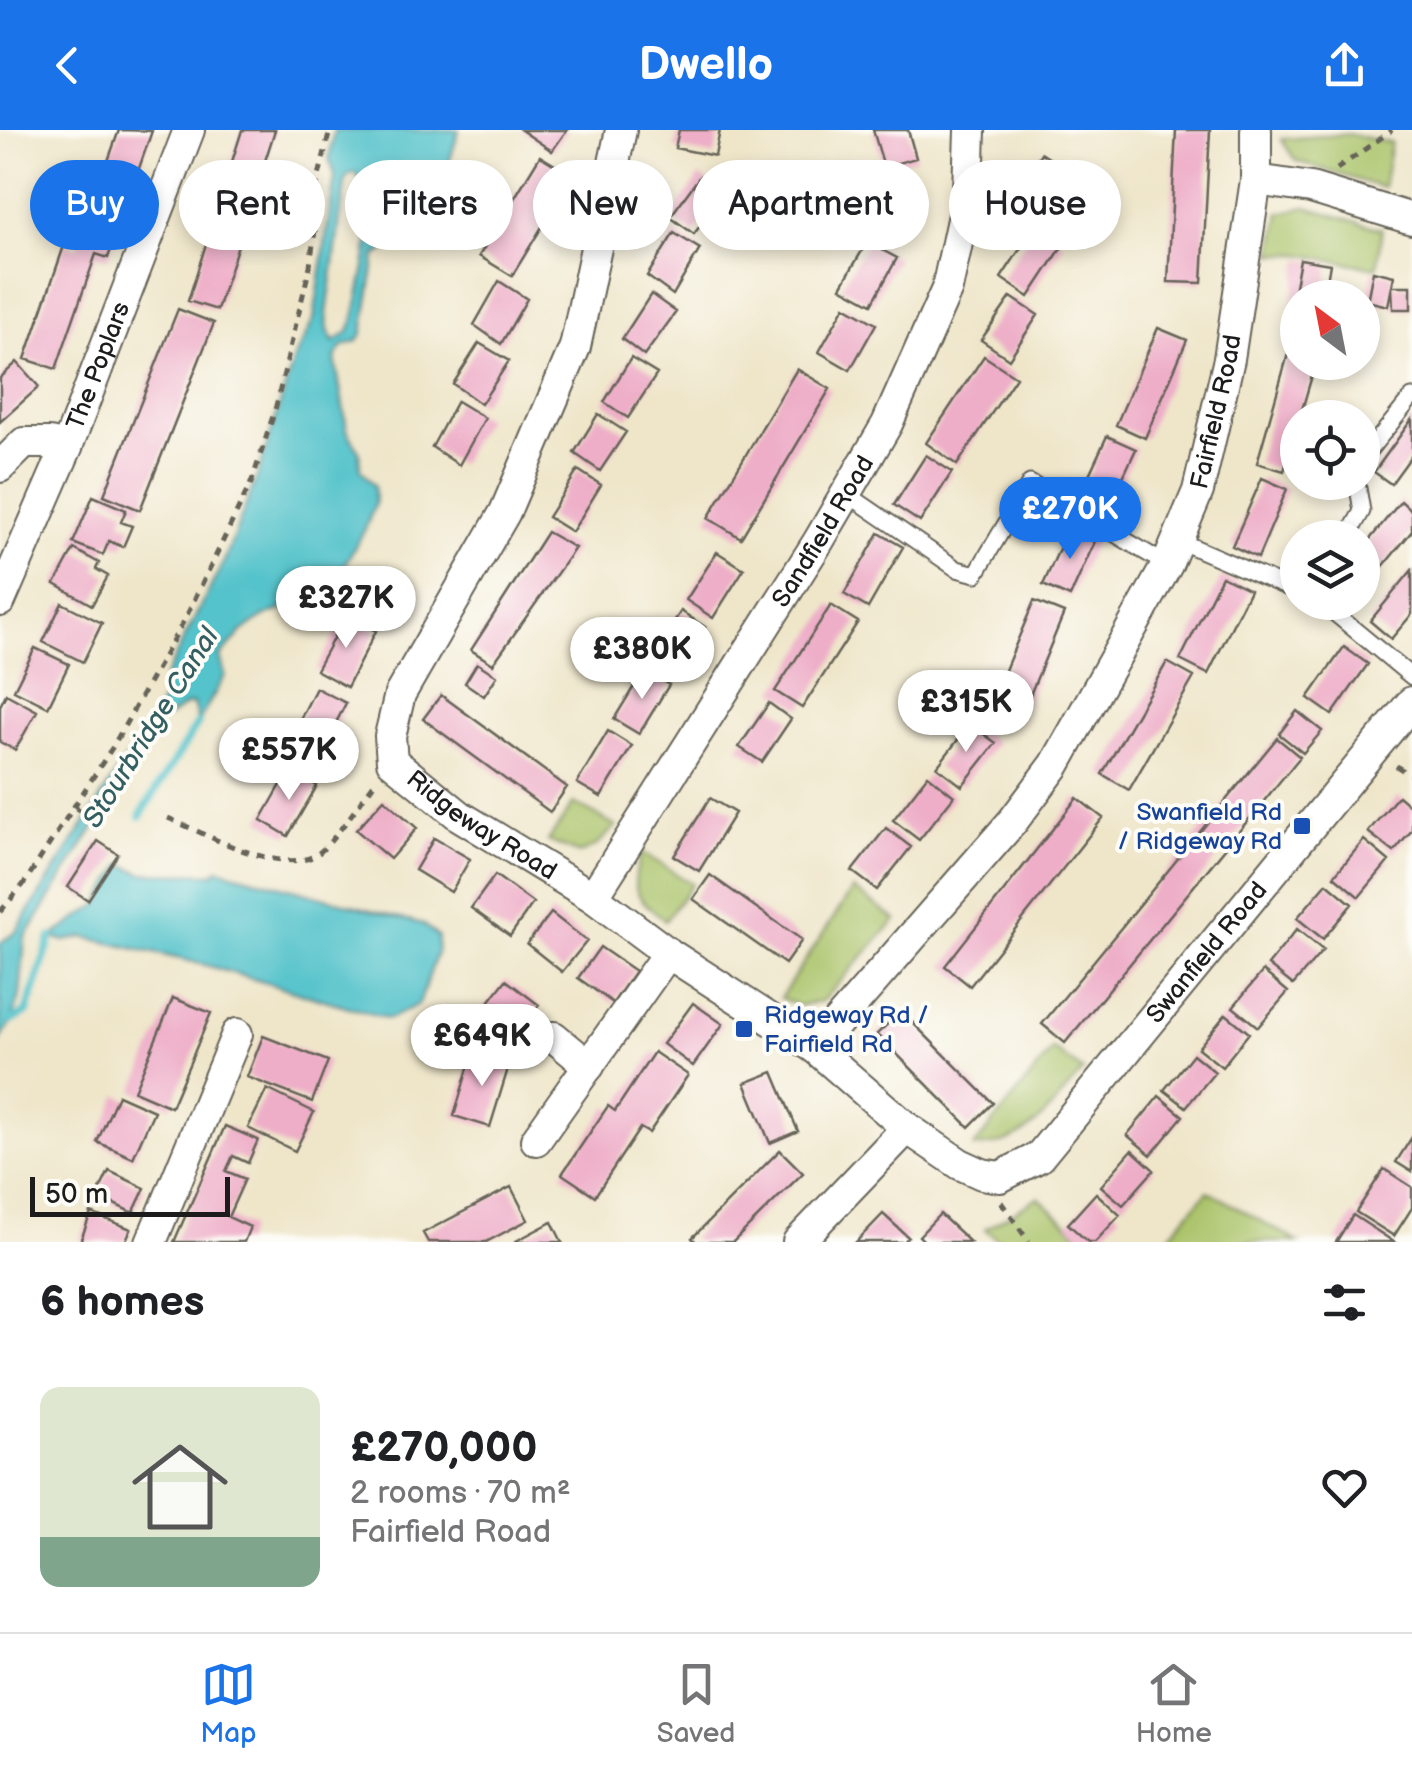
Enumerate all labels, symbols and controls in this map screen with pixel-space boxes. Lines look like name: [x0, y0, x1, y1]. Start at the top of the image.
icon: back: [40, 38, 95, 93]
text: Dwello: [639, 38, 773, 93]
icon: share: [1317, 38, 1372, 93]
chip: Buy: [30, 160, 159, 250]
chip: Rent: [179, 160, 325, 250]
chip: Filters: [345, 160, 513, 250]
chip: New: [533, 160, 673, 250]
chip: Apartment: [693, 160, 929, 250]
chip: House: [949, 160, 1121, 250]
north arrow: [1280, 280, 1380, 380]
map controls: [1280, 280, 1380, 620]
street label: The Poplars: [60, 298, 137, 434]
street label: Fairfield Road: [1184, 333, 1248, 492]
button: locate: [1280, 400, 1380, 500]
street label: Sandfield Road: [765, 450, 881, 613]
pin: £270K: [1000, 477, 1140, 562]
text: £270K: [1021, 490, 1119, 529]
button: layers: [1280, 520, 1380, 620]
pin: £327K: [276, 566, 416, 651]
text: £327K: [298, 579, 394, 618]
pin: £380K: [572, 617, 712, 702]
water label: Stourbridge Canal: [76, 621, 227, 834]
text: £380K: [592, 630, 692, 669]
pin: £315K: [896, 670, 1036, 755]
text: £315K: [920, 683, 1012, 722]
pin: £557K: [219, 718, 359, 803]
text: £557K: [241, 731, 337, 770]
street label: Ridgeway Road: [400, 763, 563, 887]
place label: Swanfield Rd / Ridgeway Rd: [1117, 797, 1282, 857]
marker: Swanfield Rd / Ridgeway Rd: [1291, 815, 1313, 837]
street label: Swanfield Road: [1140, 875, 1274, 1030]
place label: Ridgeway Rd / Fairfield Rd: [764, 1000, 929, 1060]
pin: £649K: [412, 1004, 552, 1089]
text: £649K: [433, 1017, 531, 1056]
marker: Ridgeway Rd / Fairfield Rd: [733, 1018, 755, 1040]
scale bar: [30, 1172, 230, 1216]
text: 50 m: [45, 1178, 108, 1211]
icon: filters: [1317, 1275, 1372, 1330]
text: 6 homes: [40, 1277, 204, 1328]
text: £270,000: [350, 1423, 537, 1474]
icon: home: [120, 1427, 240, 1547]
icon: heart: [1317, 1460, 1372, 1515]
text: 2 rooms · 70 m²: [350, 1474, 571, 1513]
text: Fairfield Road: [350, 1513, 551, 1552]
tab: Map: [200, 1657, 256, 1750]
tab: Saved: [657, 1657, 735, 1750]
tab: Home: [1136, 1657, 1212, 1750]

